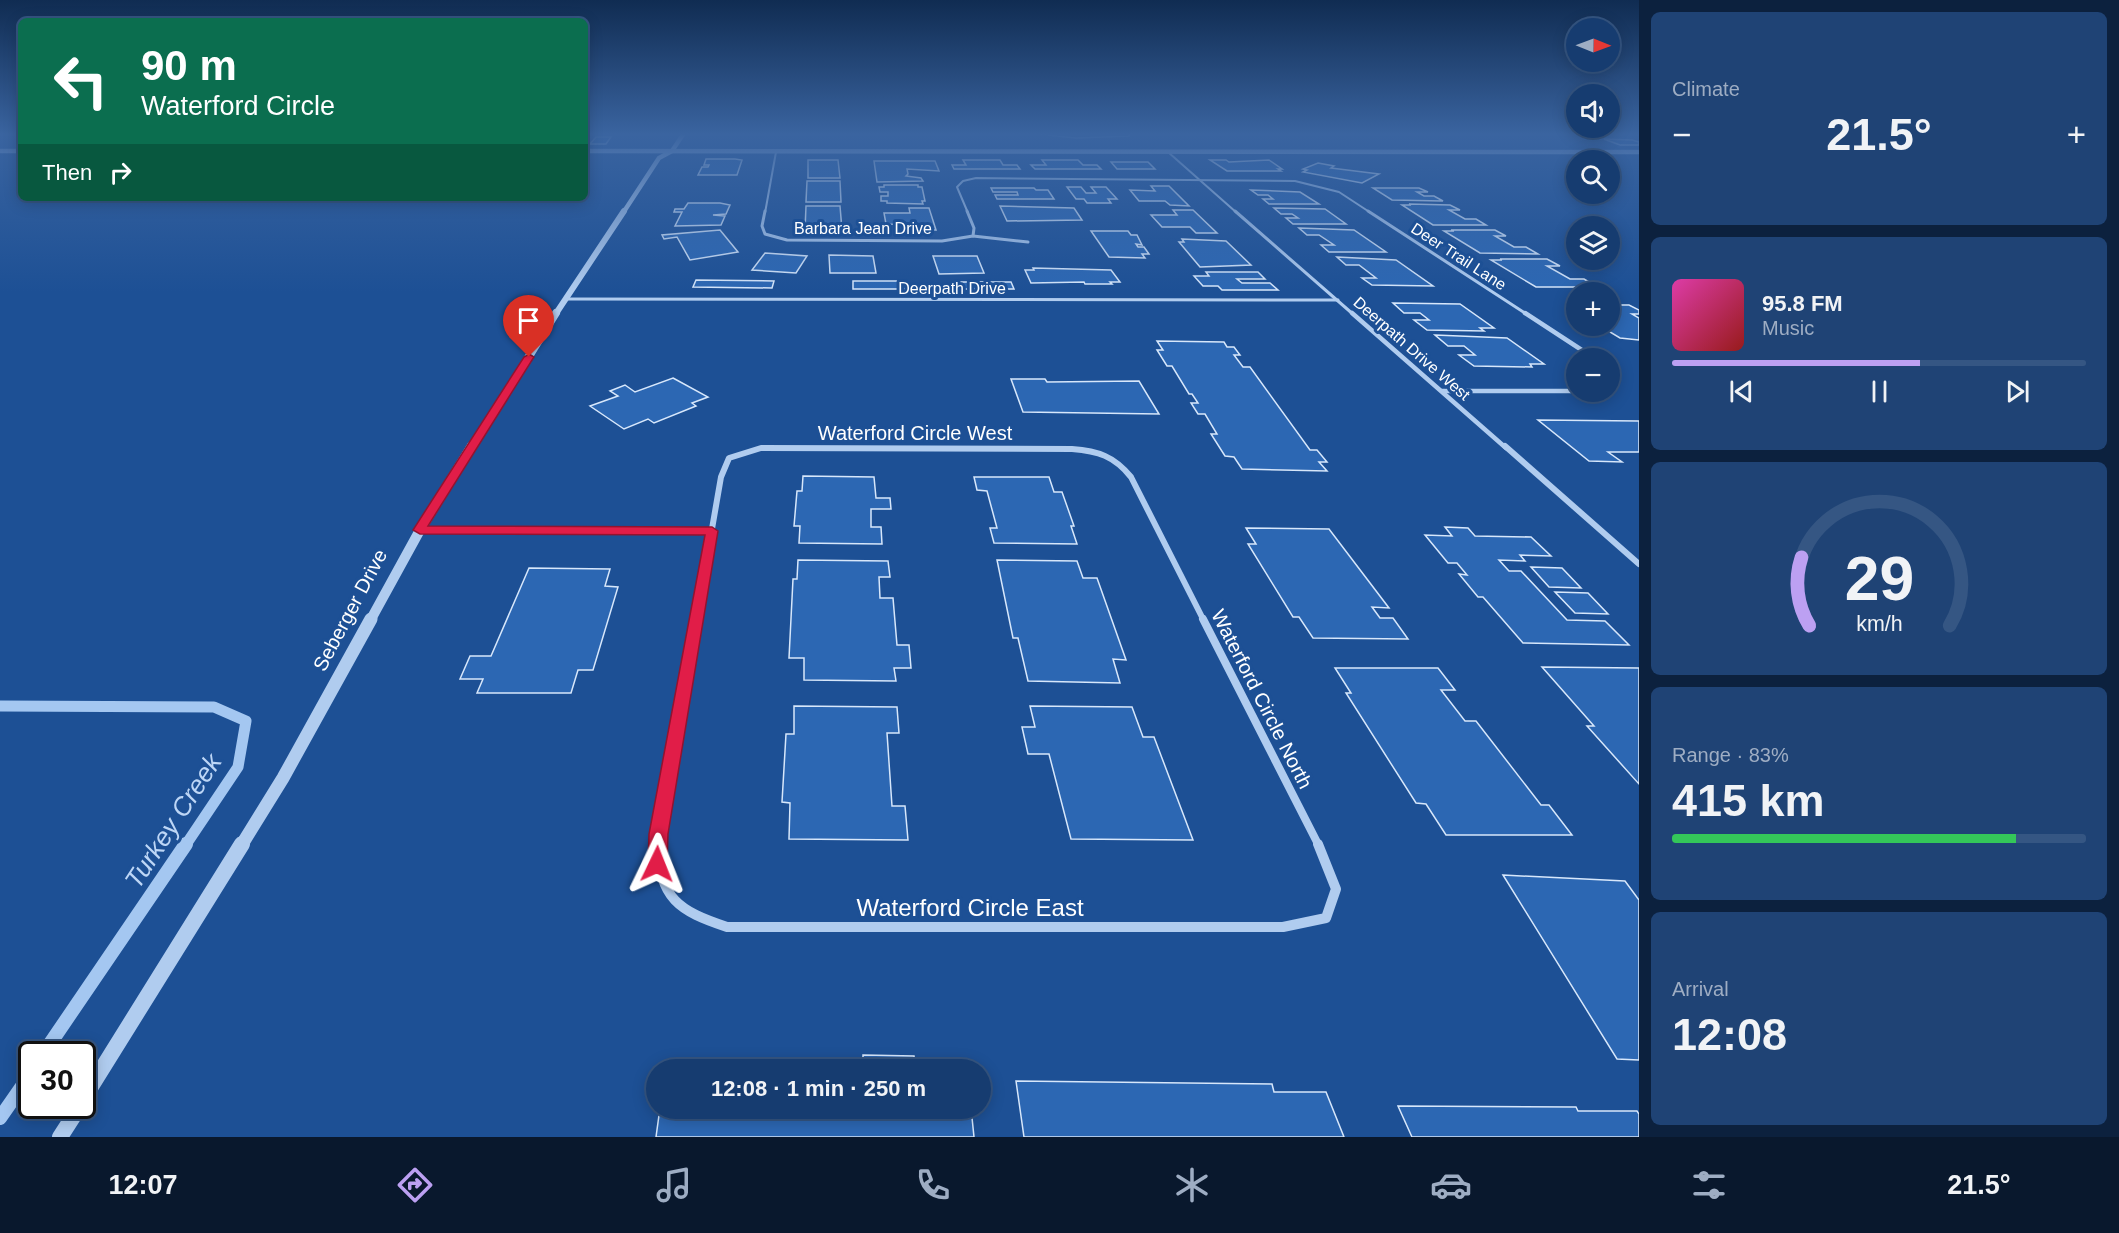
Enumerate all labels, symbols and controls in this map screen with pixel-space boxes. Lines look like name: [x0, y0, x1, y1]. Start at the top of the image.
north arrow: [1566, 18, 1620, 72]
map controls: [1566, 18, 1620, 402]
icon: left: [42, 42, 120, 120]
text: 90 m: [141, 42, 237, 89]
text: Climate: [1672, 78, 1740, 100]
button: sound: [1566, 84, 1620, 138]
text: Waterford Circle: [141, 91, 335, 121]
text: 21.5°: [1826, 109, 1932, 160]
text: −: [1672, 116, 1691, 153]
text: +: [2067, 116, 2086, 153]
button: search: [1566, 150, 1620, 204]
icon: right: [104, 156, 137, 189]
text: Then: [42, 160, 92, 185]
button: layers: [1566, 216, 1620, 270]
street label: Barbara Jean Drive: [794, 220, 932, 237]
street label: Deer Trail Lane: [1408, 220, 1509, 293]
street label: Deerpath Drive: [898, 280, 1006, 297]
button: +: [1566, 282, 1620, 336]
text: 95.8 FM: [1762, 291, 1843, 316]
street label: Deerpath Drive West: [1350, 293, 1474, 404]
pin: [503, 295, 554, 357]
icon: arrive: [512, 304, 545, 337]
text: Music: [1762, 317, 1814, 339]
button: −: [1566, 348, 1620, 402]
icon: previous: [1725, 375, 1758, 408]
icon: pause: [1863, 375, 1896, 408]
icon: next: [2001, 375, 2034, 408]
street label: Waterford Circle West: [818, 422, 1013, 444]
text: 29: [1844, 544, 1914, 613]
street label: Seberger Drive: [309, 545, 391, 675]
street label: Waterford Circle North: [1207, 606, 1317, 792]
text: km/h: [1856, 612, 1902, 636]
text: Range · 83%: [1672, 744, 1789, 766]
water label: Turkey Creek: [118, 747, 229, 894]
text: 415 km: [1672, 775, 1825, 826]
position arrow: [625, 832, 689, 896]
street label: Waterford Circle East: [856, 894, 1084, 921]
text: Arrival: [1672, 978, 1729, 1000]
text: 12:08: [1672, 1009, 1787, 1060]
speed limit sign: 30: [18, 1041, 96, 1119]
text: 12:08 · 1 min · 250 m: [711, 1076, 926, 1101]
icon: directions: [394, 1164, 436, 1206]
icon: music: [653, 1164, 695, 1206]
icon: phone: [912, 1164, 954, 1206]
icon: climate: [1171, 1164, 1213, 1206]
icon: car: [1430, 1164, 1472, 1206]
icon: filters: [1688, 1164, 1730, 1206]
text: 12:07: [108, 1170, 177, 1200]
text: 21.5°: [1947, 1170, 2011, 1200]

